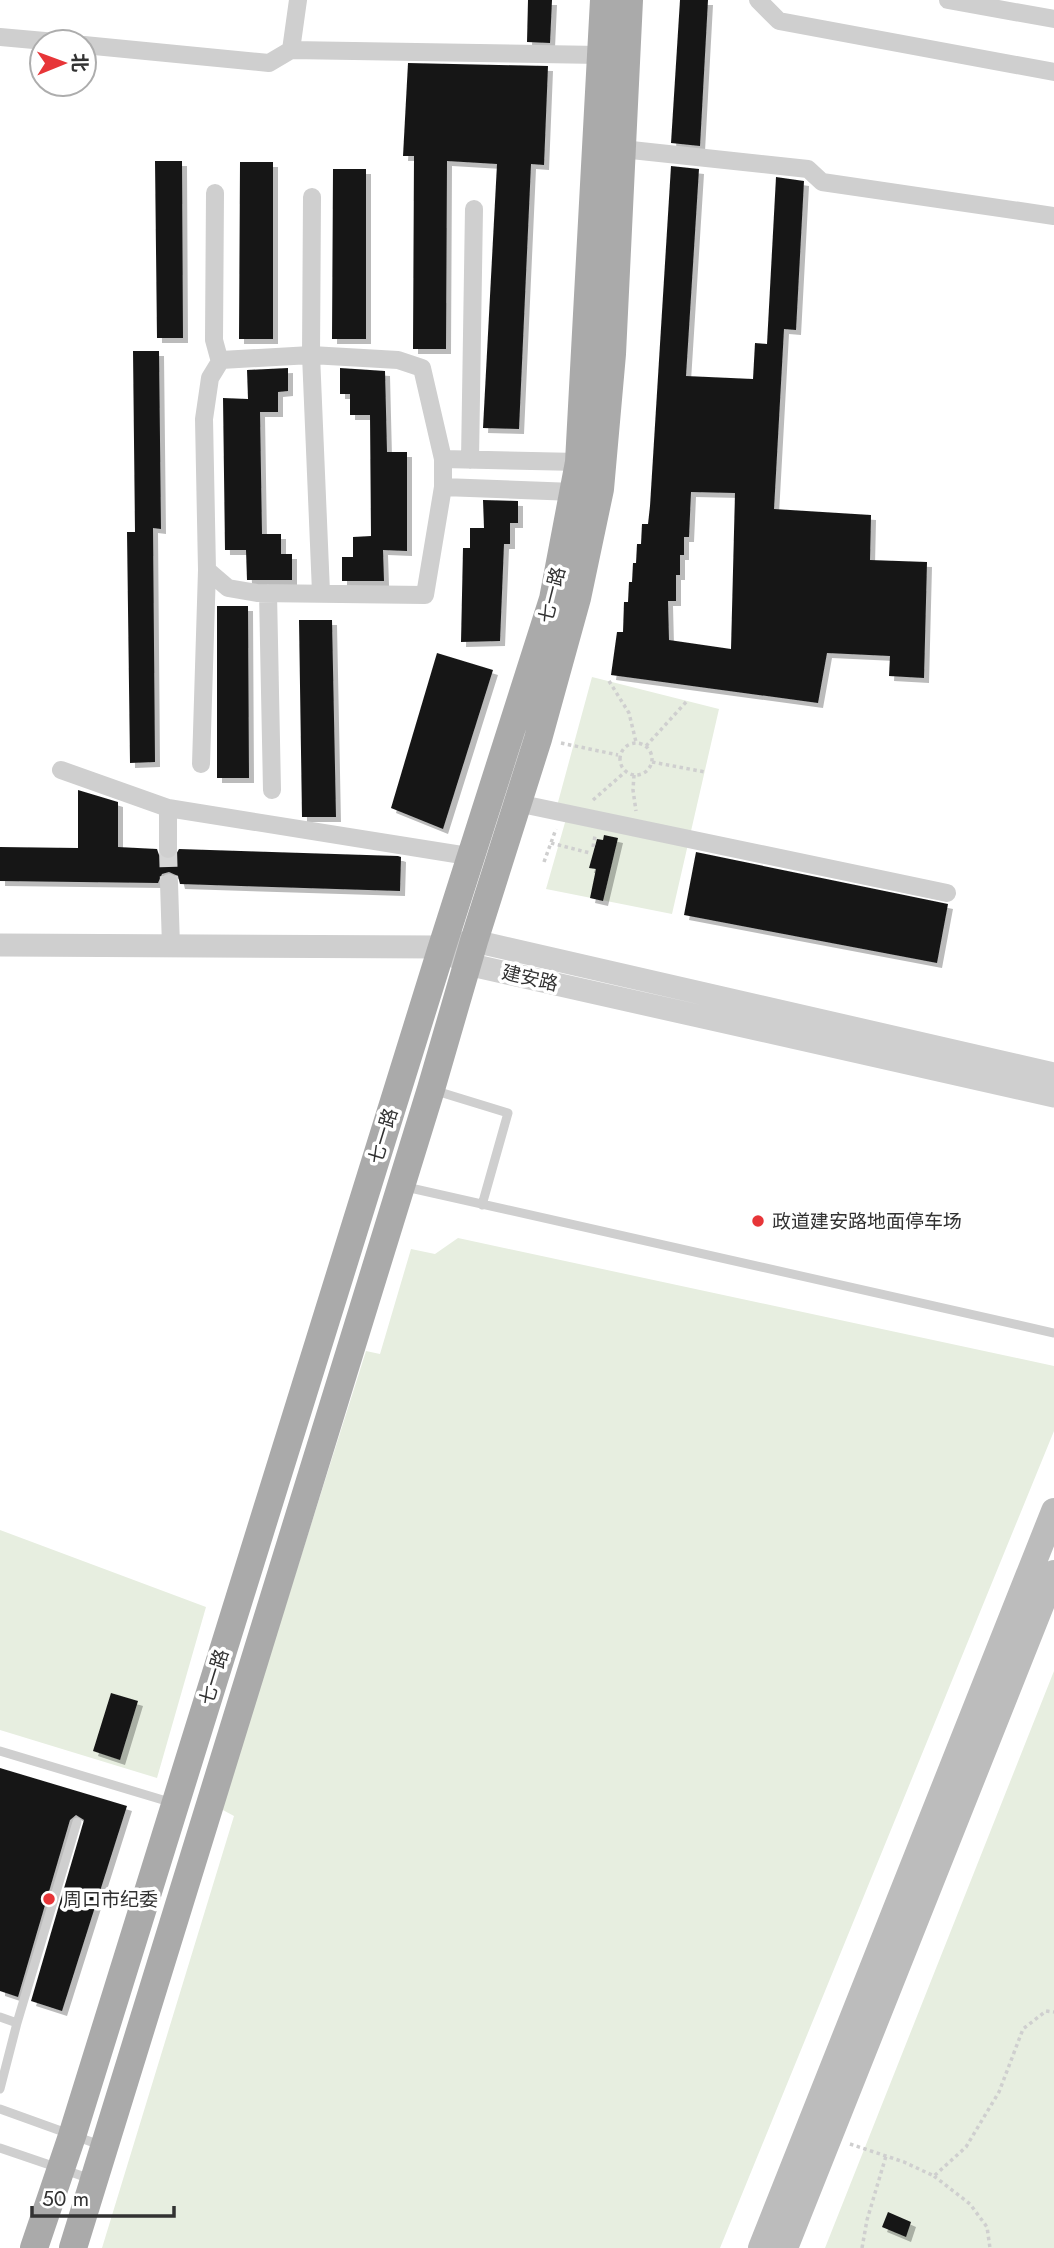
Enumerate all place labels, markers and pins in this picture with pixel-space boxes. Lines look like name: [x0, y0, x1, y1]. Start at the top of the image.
place label: 政道建安路地面停车场: [772, 1208, 962, 1235]
marker: 政道建安路地面停车场: [750, 1213, 766, 1229]
place label: 周口市纪委: [63, 1886, 158, 1913]
marker: 周口市纪委: [41, 1891, 57, 1907]

